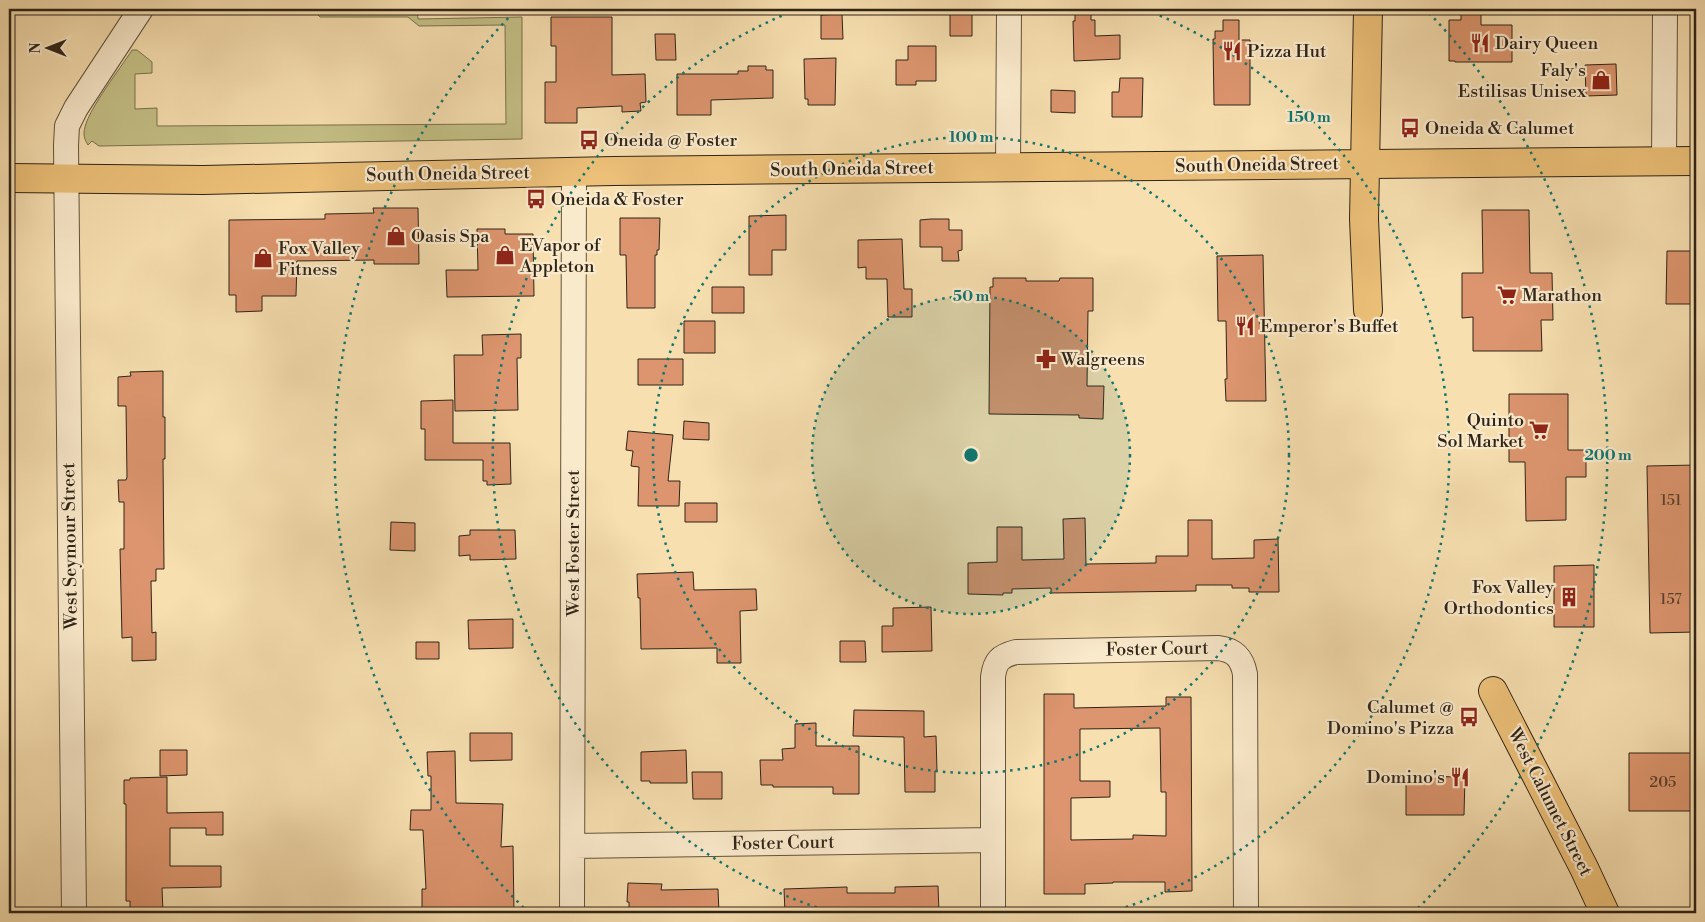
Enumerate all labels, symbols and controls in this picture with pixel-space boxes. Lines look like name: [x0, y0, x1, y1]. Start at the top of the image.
north arrow: [22, 22, 72, 72]
restaurant icon: Dairy Queen: [1469, 32, 1491, 54]
place label: Dairy Queen: [1495, 32, 1598, 55]
restaurant icon: Pizza Hut: [1221, 40, 1243, 62]
place label: Pizza Hut: [1247, 40, 1327, 63]
text: N: [27, 42, 45, 54]
place label: Faly's Estilisas Unisex: [1458, 59, 1587, 103]
shop icon: Faly's Estilisas Unisex: [1590, 69, 1612, 91]
text: 150 m: [1287, 108, 1331, 127]
bus stop icon: Oneida & Calumet: [1399, 117, 1421, 139]
place label: Oneida & Calumet: [1425, 117, 1575, 140]
text: 100 m: [949, 128, 994, 147]
bus stop icon: Oneida @ Foster: [578, 129, 600, 151]
place label: Oneida @ Foster: [604, 129, 738, 152]
street label: South Oneida Street: [1175, 152, 1340, 178]
street label: South Oneida Street: [770, 156, 935, 182]
street label: South Oneida Street: [366, 161, 531, 187]
bus stop icon: Oneida & Foster: [525, 188, 547, 210]
place label: Oneida & Foster: [551, 188, 684, 211]
shop icon: Oasis Spa: [385, 225, 407, 247]
place label: Oasis Spa: [411, 225, 490, 248]
place label: EVapor of Appleton: [519, 234, 602, 278]
place label: Fox Valley Fitness: [278, 237, 360, 281]
shop icon: EVapor of Appleton: [494, 244, 516, 266]
shop icon: Fox Valley Fitness: [252, 247, 274, 269]
supermarket icon: Marathon: [1496, 284, 1518, 306]
place label: Marathon: [1522, 284, 1602, 307]
text: 50 m: [953, 287, 989, 306]
restaurant icon: Emperor's Buffet: [1234, 315, 1256, 337]
place label: Emperor's Buffet: [1260, 315, 1399, 338]
pharmacy icon: Walgreens: [1035, 348, 1057, 370]
place label: Walgreens: [1060, 348, 1145, 371]
place label: Quinto Sol Market: [1437, 409, 1525, 453]
supermarket icon: Quinto Sol Market: [1528, 419, 1550, 441]
centre of rings: [962, 446, 980, 464]
text: 200 m: [1584, 446, 1632, 465]
street label: West Seymour Street: [57, 462, 83, 631]
street label: West Foster Street: [562, 469, 585, 617]
house number: 151: [1660, 491, 1682, 510]
place label: Fox Valley Orthodontics: [1444, 576, 1554, 620]
building icon: Fox Valley Orthodontics: [1558, 586, 1580, 608]
house number: 157: [1660, 590, 1682, 609]
street label: Foster Court: [1105, 637, 1209, 661]
place label: Calumet @ Domino's Pizza: [1327, 696, 1455, 740]
bus stop icon: Calumet @ Domino's Pizza: [1458, 706, 1480, 728]
street label: West Calumet Street: [1502, 723, 1598, 881]
place label: Domino's: [1366, 766, 1445, 789]
restaurant icon: Domino's: [1449, 766, 1471, 788]
house number: 205: [1650, 773, 1676, 792]
street label: Foster Court: [731, 831, 835, 855]

